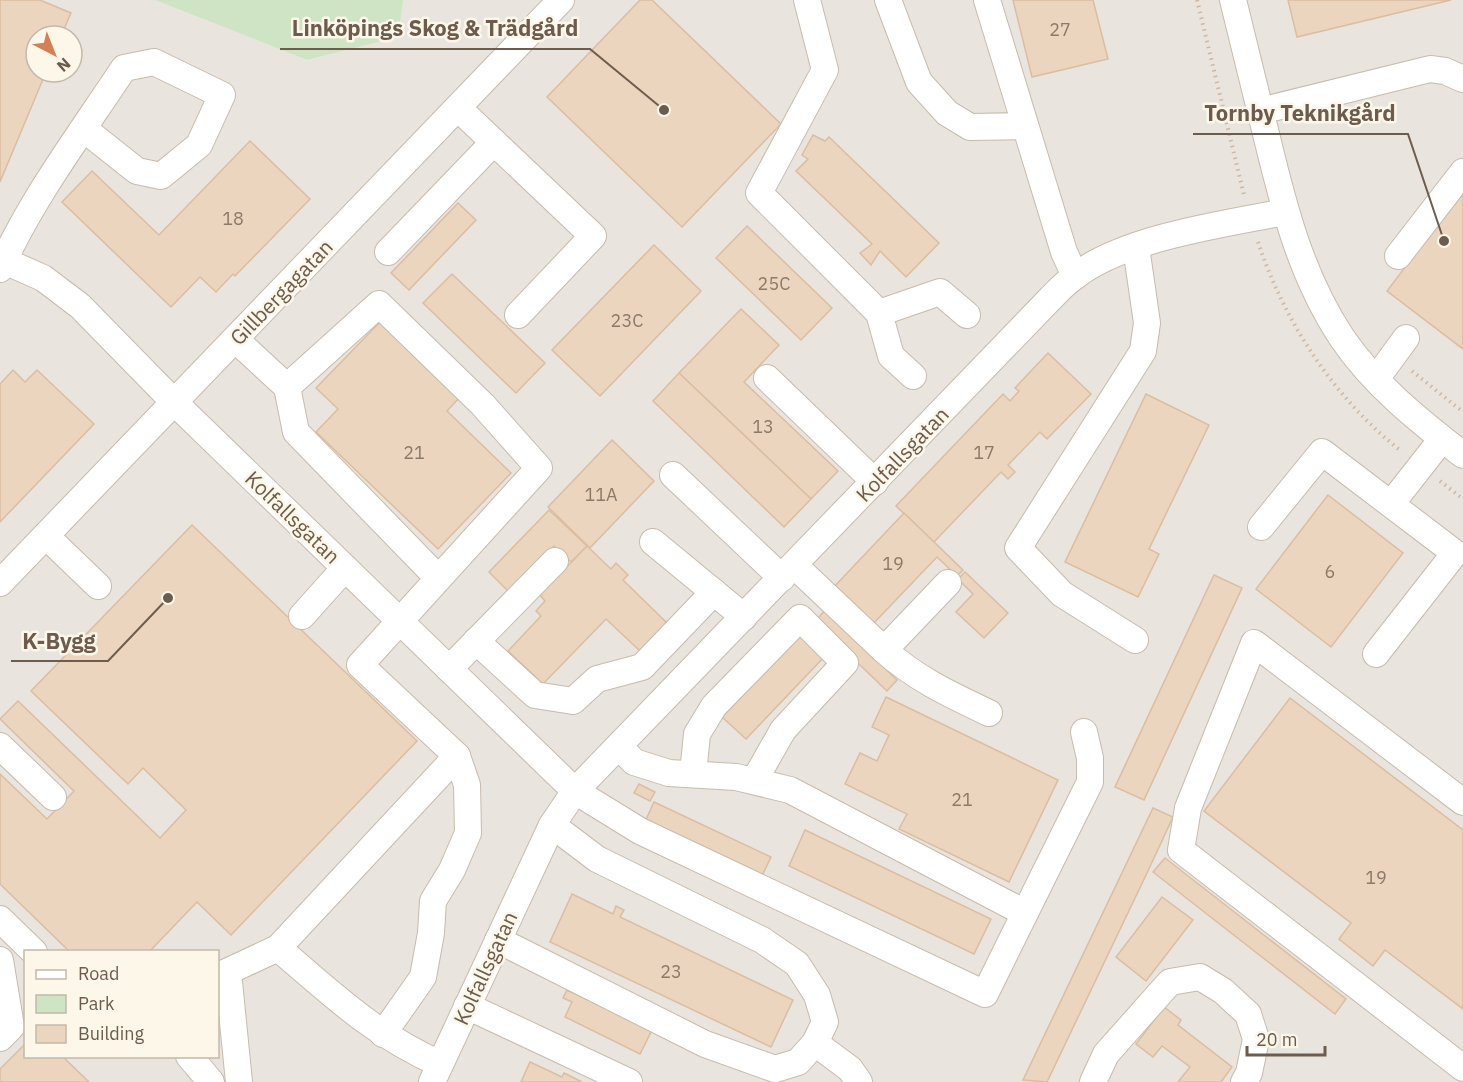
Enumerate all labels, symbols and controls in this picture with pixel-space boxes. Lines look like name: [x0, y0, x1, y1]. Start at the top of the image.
callout: Linköpings Skog & Trädgård: [280, 9, 590, 49]
text: Linköpings Skog & Trädgård: [292, 13, 578, 42]
house number: 27: [1049, 18, 1071, 41]
north arrow: [24, 24, 84, 84]
text: N: [53, 54, 75, 76]
callout: Tornby Teknikgård: [1193, 94, 1408, 134]
text: Tornby Teknikgård: [1204, 98, 1396, 127]
house number: 18: [222, 207, 244, 230]
street label: Gillbergagatan: [223, 233, 339, 351]
house number: 25C: [758, 272, 790, 295]
house number: 23C: [611, 309, 643, 332]
street label: Kolfallsgatan: [849, 400, 955, 508]
house number: 13: [752, 415, 774, 438]
house number: 21: [403, 441, 425, 464]
house number: 17: [973, 441, 995, 464]
street label: Kolfallsgatan: [239, 464, 347, 570]
house number: 11A: [584, 483, 618, 506]
house number: 19: [882, 552, 904, 575]
house number: 6: [1325, 560, 1335, 583]
callout: K-Bygg: [11, 621, 108, 661]
text: K-Bygg: [22, 626, 97, 655]
house number: 21: [951, 788, 973, 811]
house number: 19: [1365, 866, 1387, 889]
street label: Kolfallsgatan: [446, 907, 524, 1029]
legend: [24, 950, 219, 1058]
house number: 23: [660, 960, 682, 983]
text: Road: [78, 962, 119, 985]
text: Park: [78, 992, 115, 1015]
scale bar: [1247, 1019, 1325, 1057]
text: Building: [78, 1022, 145, 1045]
text: 20 m: [1256, 1028, 1298, 1051]

